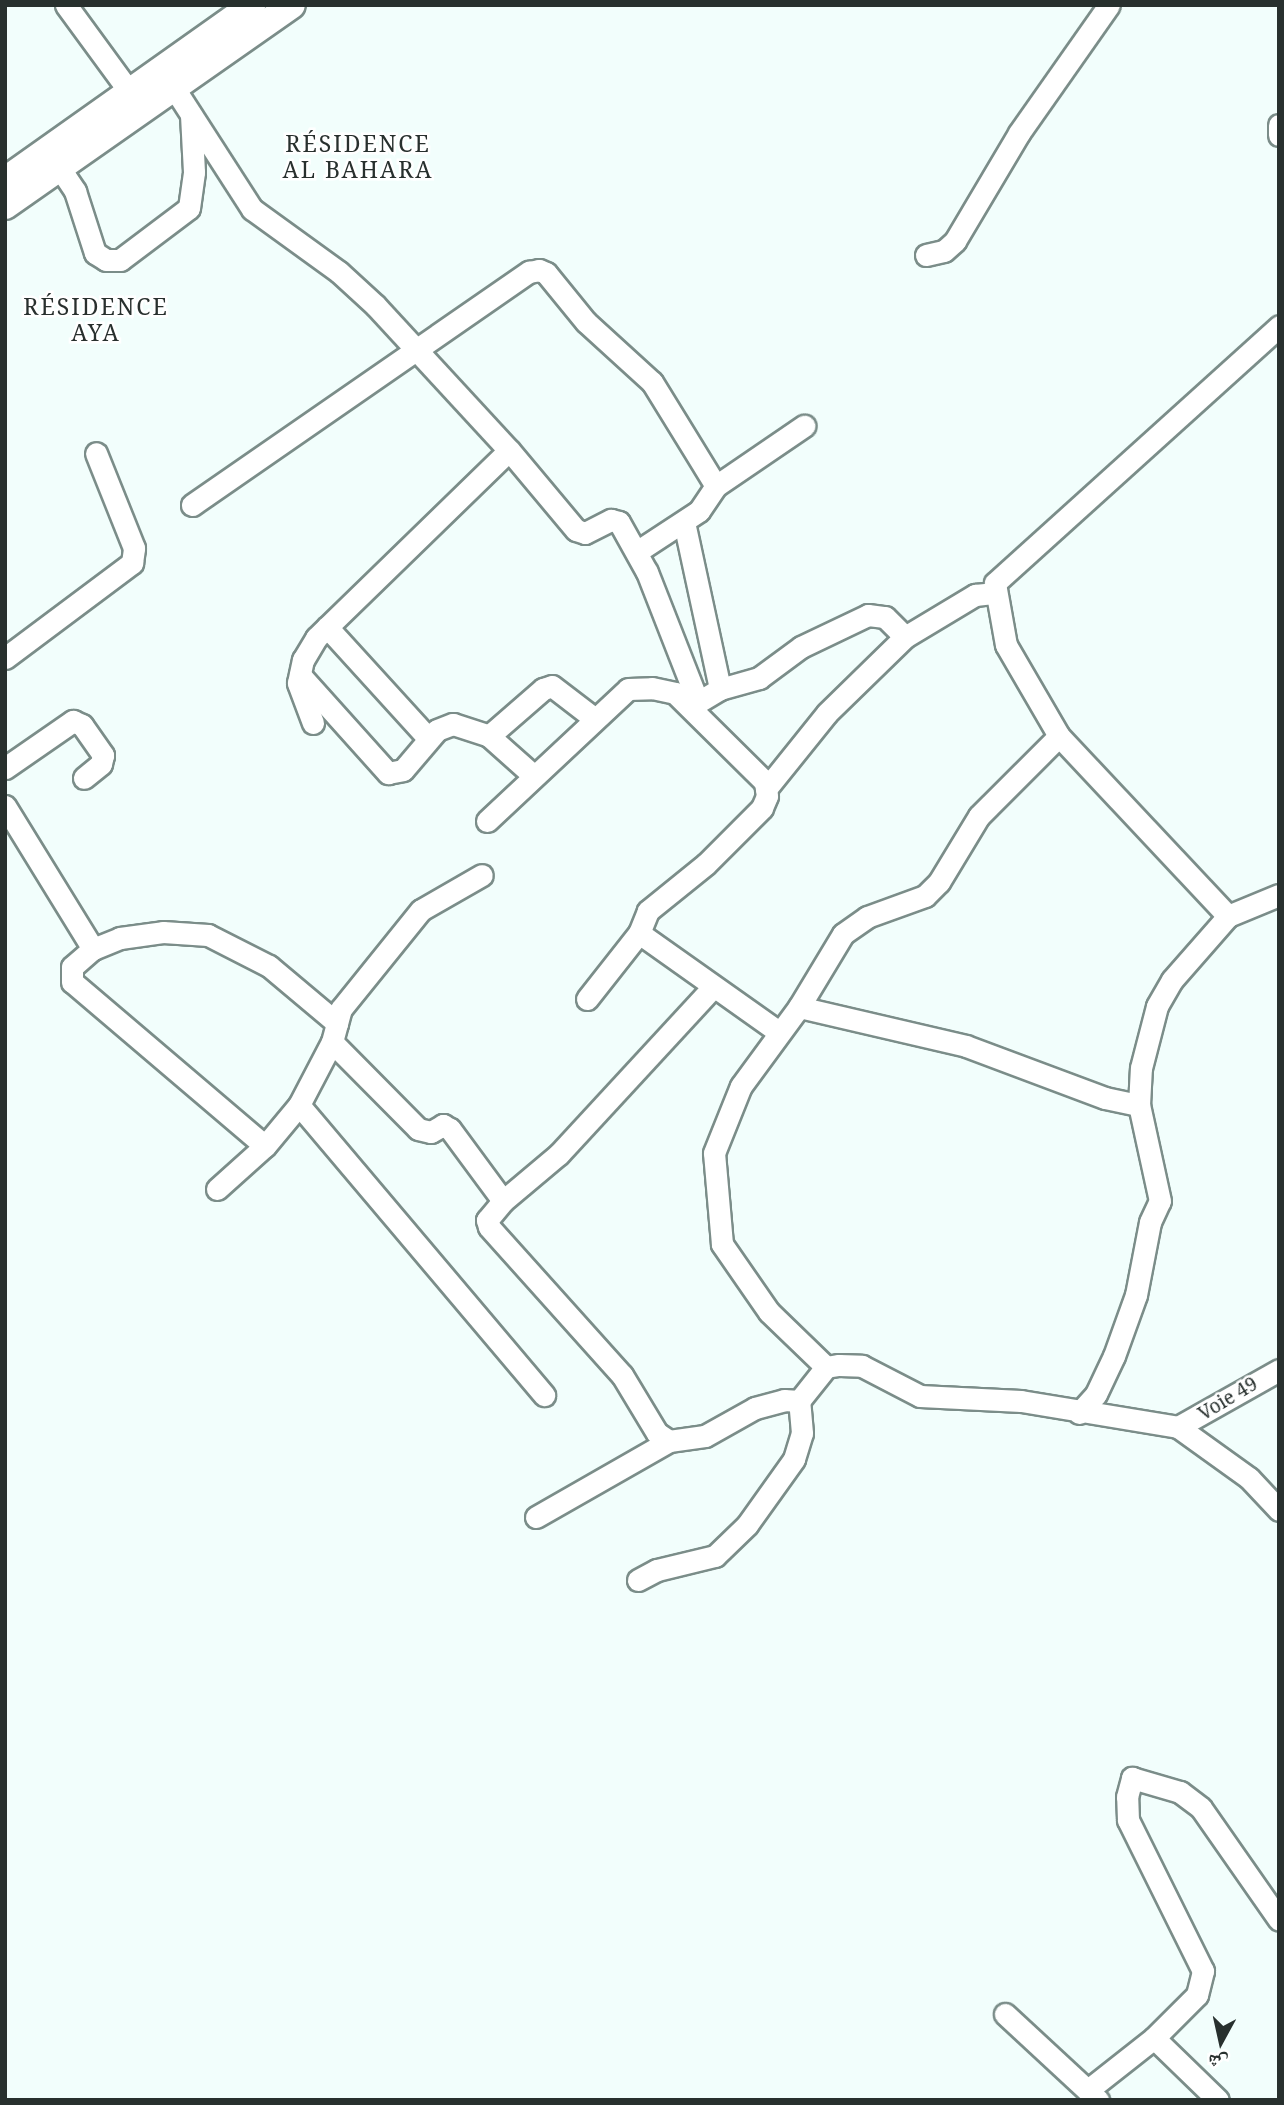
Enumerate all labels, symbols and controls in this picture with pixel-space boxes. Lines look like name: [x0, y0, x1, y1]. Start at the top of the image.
district label: RÉSIDENCE AL BAHARA: [284, 129, 432, 183]
district label: RÉSIDENCE AYA: [24, 292, 168, 346]
street label: Voie 49: [1194, 1372, 1262, 1426]
north arrow: [1186, 2007, 1256, 2077]
text: ش: [1206, 2049, 1230, 2077]

